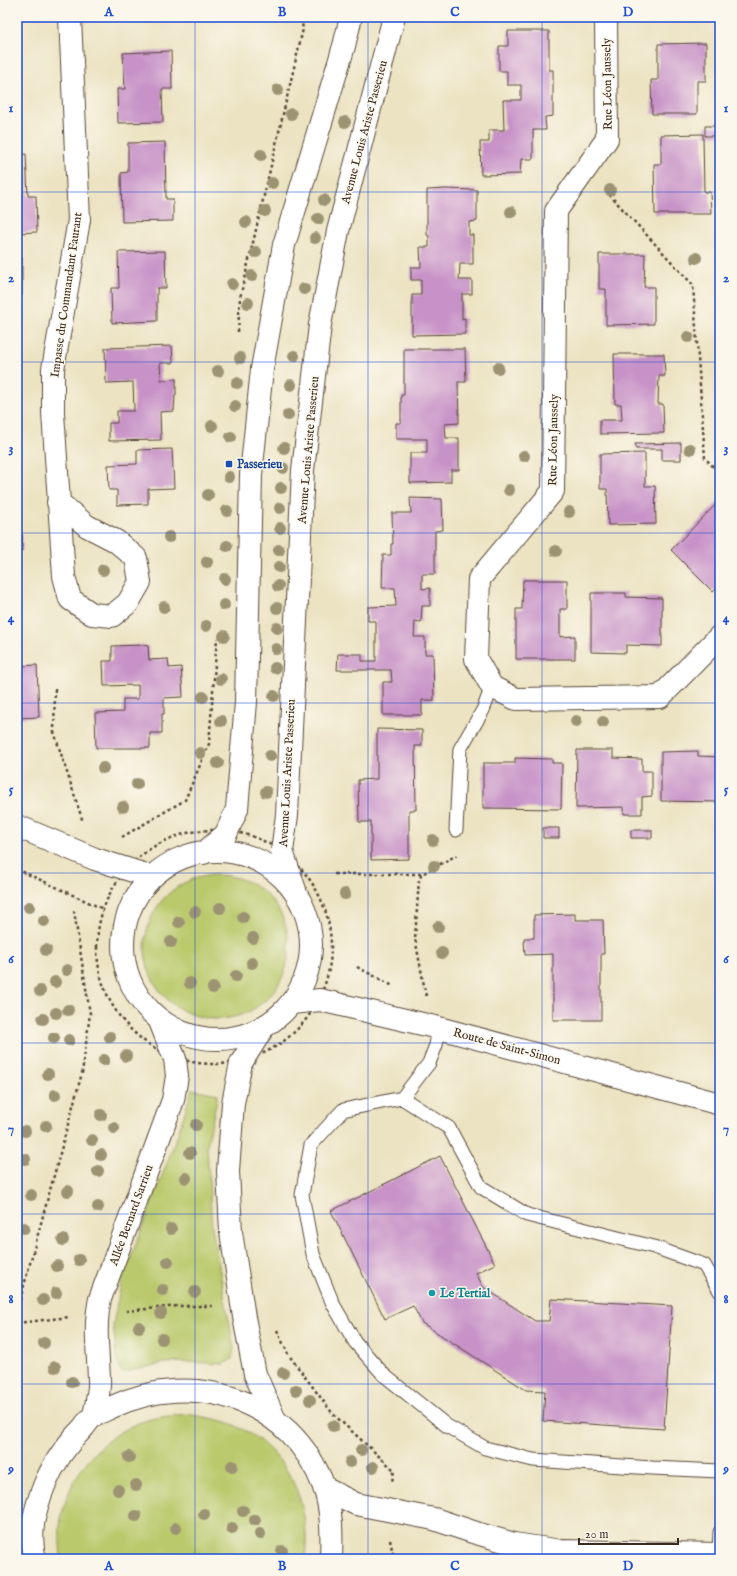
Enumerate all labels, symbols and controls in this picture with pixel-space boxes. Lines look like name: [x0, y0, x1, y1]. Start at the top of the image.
text: A: [104, 4, 115, 21]
text: B: [278, 4, 287, 21]
text: C: [450, 4, 460, 21]
text: D: [623, 4, 634, 21]
street label: Rue Léon Jaussely: [599, 38, 617, 130]
street label: Avenue Louis Ariste Passerieu: [338, 59, 391, 207]
text: 1: [9, 100, 14, 117]
text: 1: [724, 100, 729, 117]
street label: Impasse du Commandant Faurant: [47, 211, 87, 379]
text: 2: [8, 270, 14, 287]
text: 2: [723, 270, 729, 287]
street label: Avenue Louis Ariste Passerieu: [294, 376, 322, 525]
street label: Rue Léon Jaussely: [545, 394, 563, 486]
text: 3: [9, 440, 14, 457]
text: 3: [724, 440, 729, 457]
place label: Passerieu: [237, 457, 283, 472]
marker: Passerieu: [224, 459, 234, 469]
text: 4: [8, 610, 15, 627]
text: 4: [723, 610, 730, 627]
street label: Avenue Louis Ariste Passerieu: [276, 699, 299, 848]
text: 5: [9, 781, 14, 798]
text: 5: [724, 781, 729, 798]
text: 6: [8, 951, 14, 968]
text: 6: [723, 951, 729, 968]
street label: Route de Saint-Simon: [452, 1025, 563, 1068]
text: 7: [8, 1121, 14, 1138]
text: 7: [723, 1121, 729, 1138]
street label: Allée Bernard Sarrieu: [106, 1163, 157, 1269]
place label: Le Tertial: [439, 1286, 491, 1301]
marker: Le Tertial: [427, 1288, 437, 1298]
text: 8: [8, 1291, 14, 1308]
text: 8: [723, 1291, 729, 1308]
text: 9: [7, 1461, 14, 1478]
text: 9: [722, 1461, 729, 1478]
scale bar: [579, 1520, 678, 1546]
text: 20 m: [585, 1527, 608, 1542]
text: A: [104, 1558, 115, 1575]
text: B: [278, 1558, 287, 1575]
text: C: [450, 1558, 460, 1575]
text: D: [623, 1558, 634, 1575]

